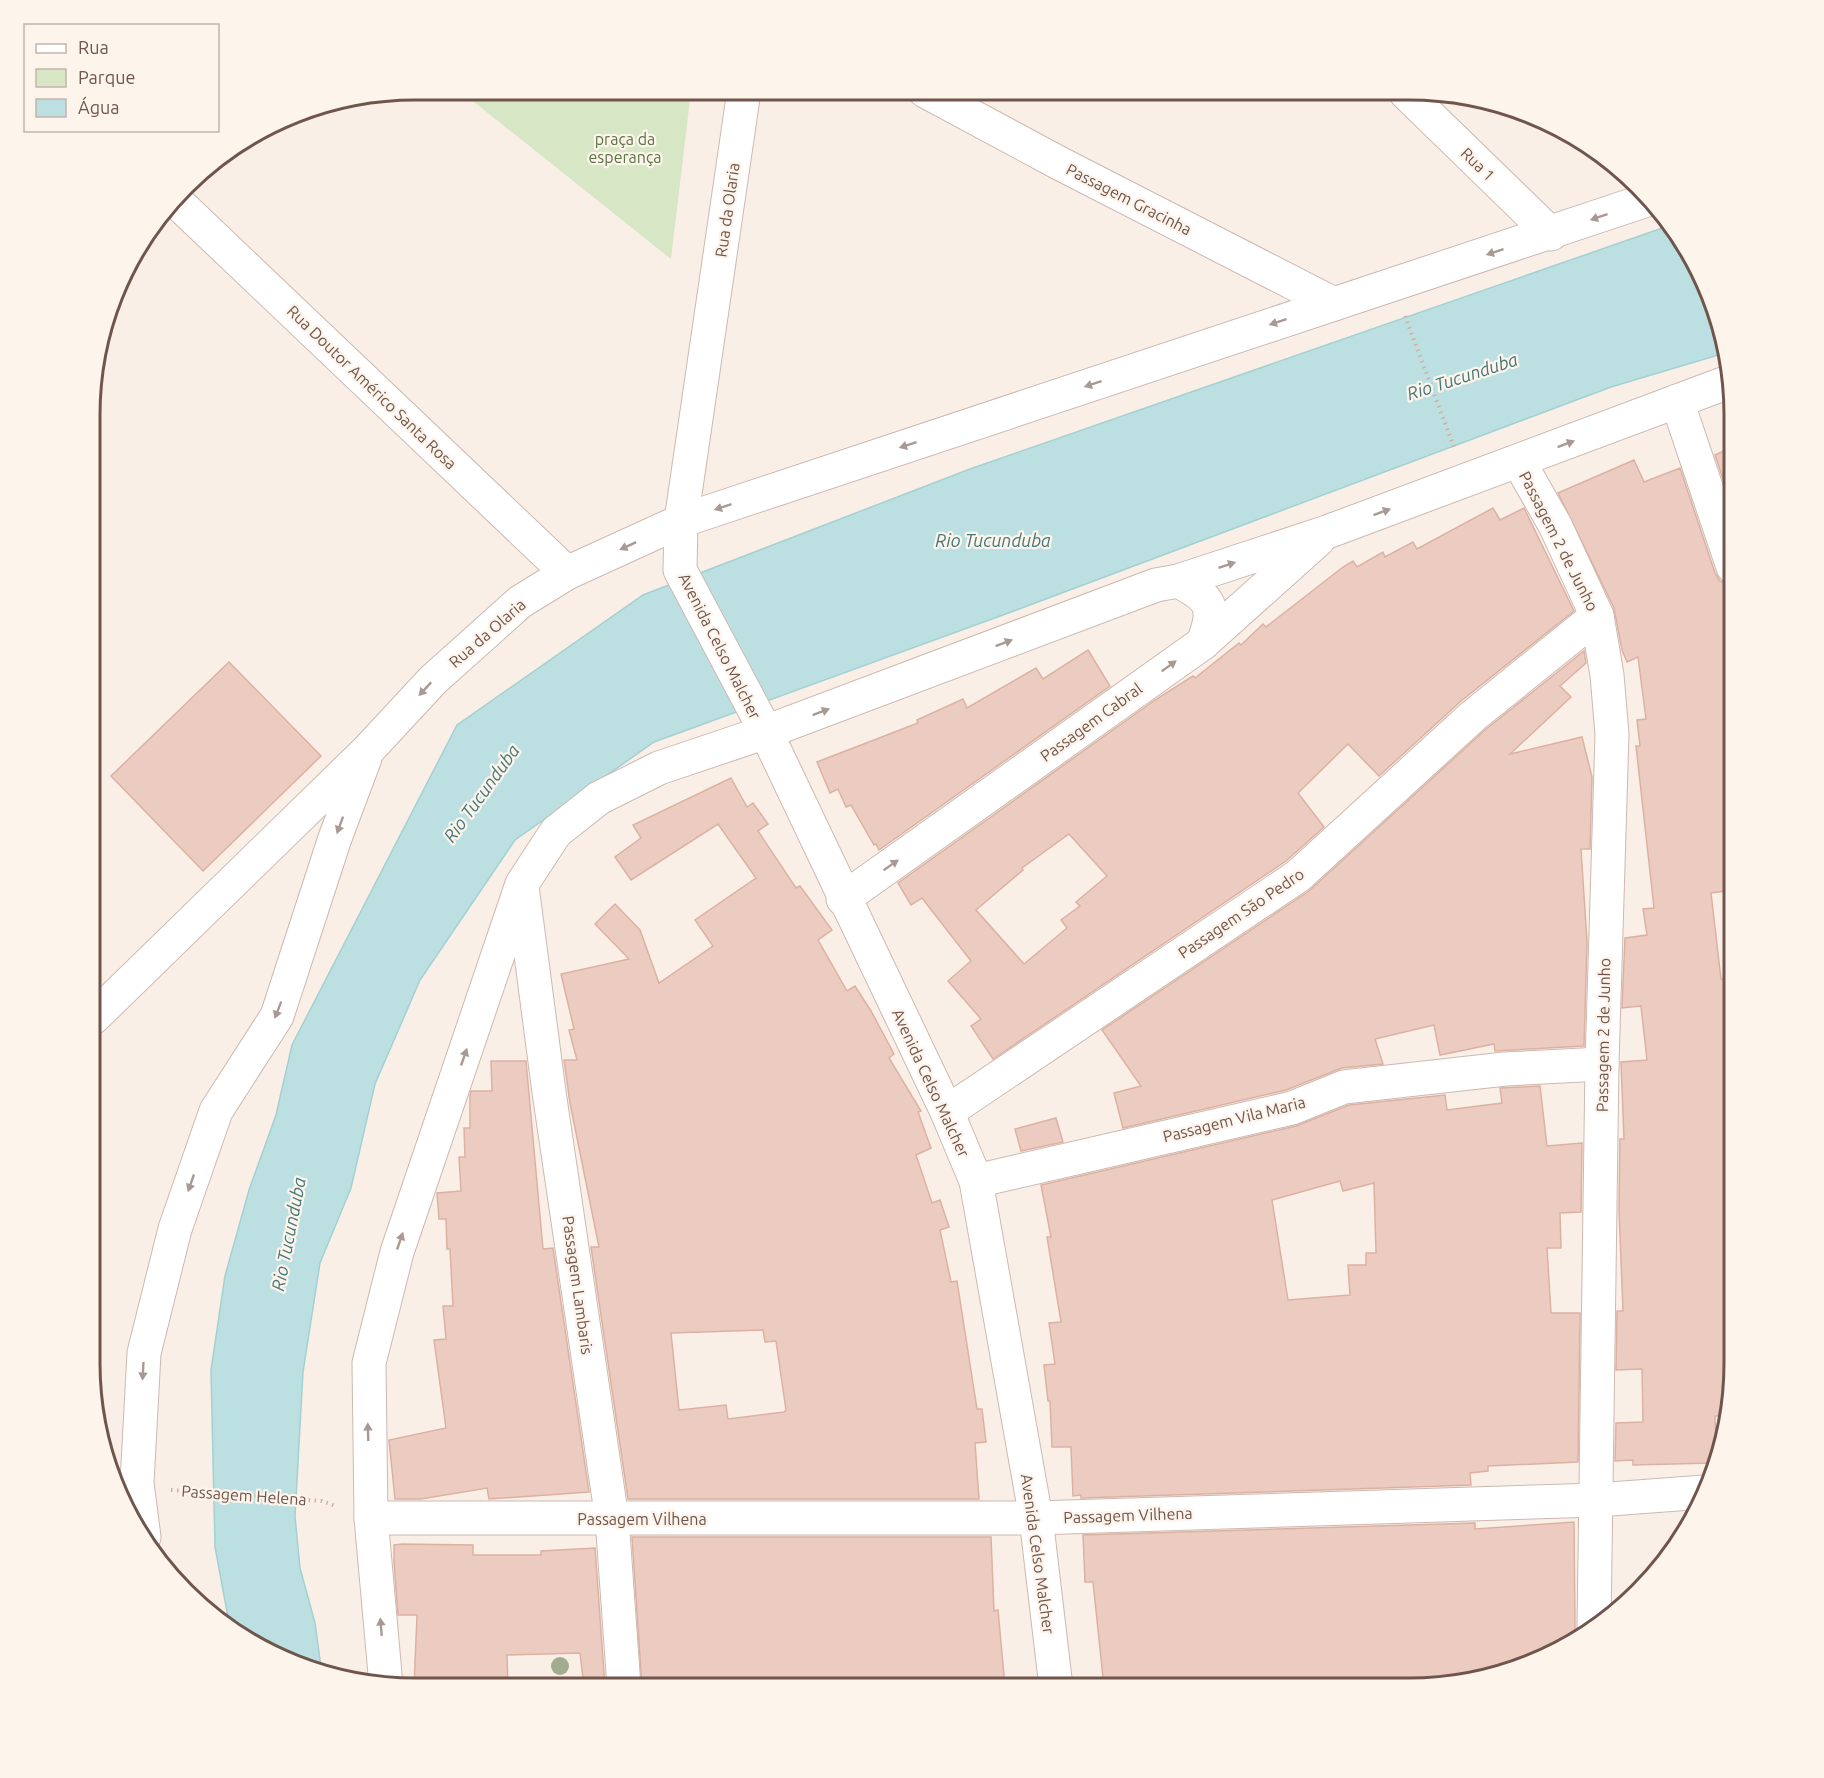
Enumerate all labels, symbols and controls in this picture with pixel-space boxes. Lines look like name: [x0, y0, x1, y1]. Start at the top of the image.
legend: [24, 24, 219, 132]
text: Rua: [78, 37, 109, 57]
text: Parque: [78, 67, 135, 87]
text: Água: [78, 96, 120, 117]
park label: praça da esperança: [589, 130, 662, 166]
street label: Rua 1: [1457, 144, 1499, 184]
street label: Passagem Gracinha: [1063, 160, 1195, 238]
street label: Rua da Olaria: [711, 162, 743, 258]
one-way arrow: [1590, 213, 1608, 223]
one-way arrow: [1486, 248, 1504, 257]
street label: Rua Doutor Américo Santa Rosa: [284, 301, 460, 473]
one-way arrow: [1269, 318, 1287, 327]
water label: Rio Tucunduba: [1404, 349, 1520, 403]
one-way arrow: [1084, 379, 1102, 389]
one-way arrow: [1557, 438, 1575, 448]
one-way arrow: [899, 441, 917, 451]
street label: Passagem 2 de Junho: [1516, 468, 1602, 614]
one-way arrow: [714, 503, 732, 512]
one-way arrow: [1374, 506, 1392, 516]
water label: Rio Tucunduba: [935, 530, 1051, 550]
one-way arrow: [619, 541, 636, 550]
one-way arrow: [1218, 560, 1236, 569]
street label: Avenida Celso Malcher: [675, 570, 765, 722]
street label: Rua da Olaria: [445, 595, 529, 671]
one-way arrow: [995, 638, 1013, 648]
one-way arrow: [1161, 660, 1177, 672]
street label: Passagem Cabral: [1037, 679, 1145, 765]
one-way arrow: [419, 681, 432, 696]
one-way arrow: [812, 707, 830, 716]
water label: Rio Tucunduba: [439, 740, 523, 846]
one-way arrow: [335, 816, 345, 834]
one-way arrow: [883, 859, 899, 871]
street label: Passagem São Pedro: [1175, 864, 1307, 962]
street label: Passagem 2 de Junho: [1593, 958, 1613, 1112]
one-way arrow: [273, 1001, 283, 1019]
street label: Avenida Celso Malcher: [889, 1006, 973, 1160]
one-way arrow: [460, 1048, 470, 1066]
street label: Passagem Vila Maria: [1161, 1093, 1307, 1145]
one-way arrow: [186, 1174, 196, 1192]
water label: Rio Tucunduba: [267, 1175, 309, 1293]
street label: Passagem Lambaris: [559, 1214, 597, 1356]
one-way arrow: [396, 1232, 406, 1250]
one-way arrow: [138, 1361, 147, 1380]
one-way arrow: [363, 1423, 372, 1442]
street label: Avenida Celso Malcher: [1018, 1473, 1058, 1635]
street label: Passagem Helena: [181, 1482, 307, 1508]
street label: Passagem Vilhena: [1063, 1504, 1193, 1526]
street label: Passagem Vilhena: [577, 1510, 707, 1528]
one-way arrow: [376, 1617, 386, 1636]

